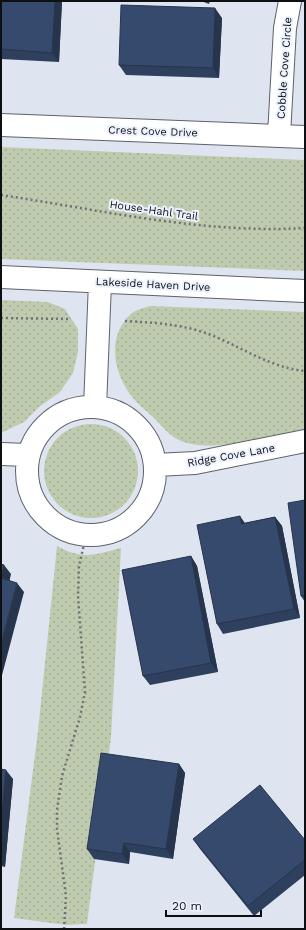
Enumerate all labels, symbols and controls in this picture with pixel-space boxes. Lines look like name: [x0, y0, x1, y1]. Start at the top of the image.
street label: Cobble Cove Circle: [274, 17, 295, 119]
street label: Crest Cove Drive: [108, 123, 198, 140]
street label: House-Hahl Trail: [109, 198, 200, 223]
street label: Lakeside Haven Drive: [95, 275, 211, 294]
street label: Ridge Cove Lane: [186, 441, 276, 470]
scale bar: [166, 892, 261, 918]
text: 20 m: [172, 899, 202, 913]

